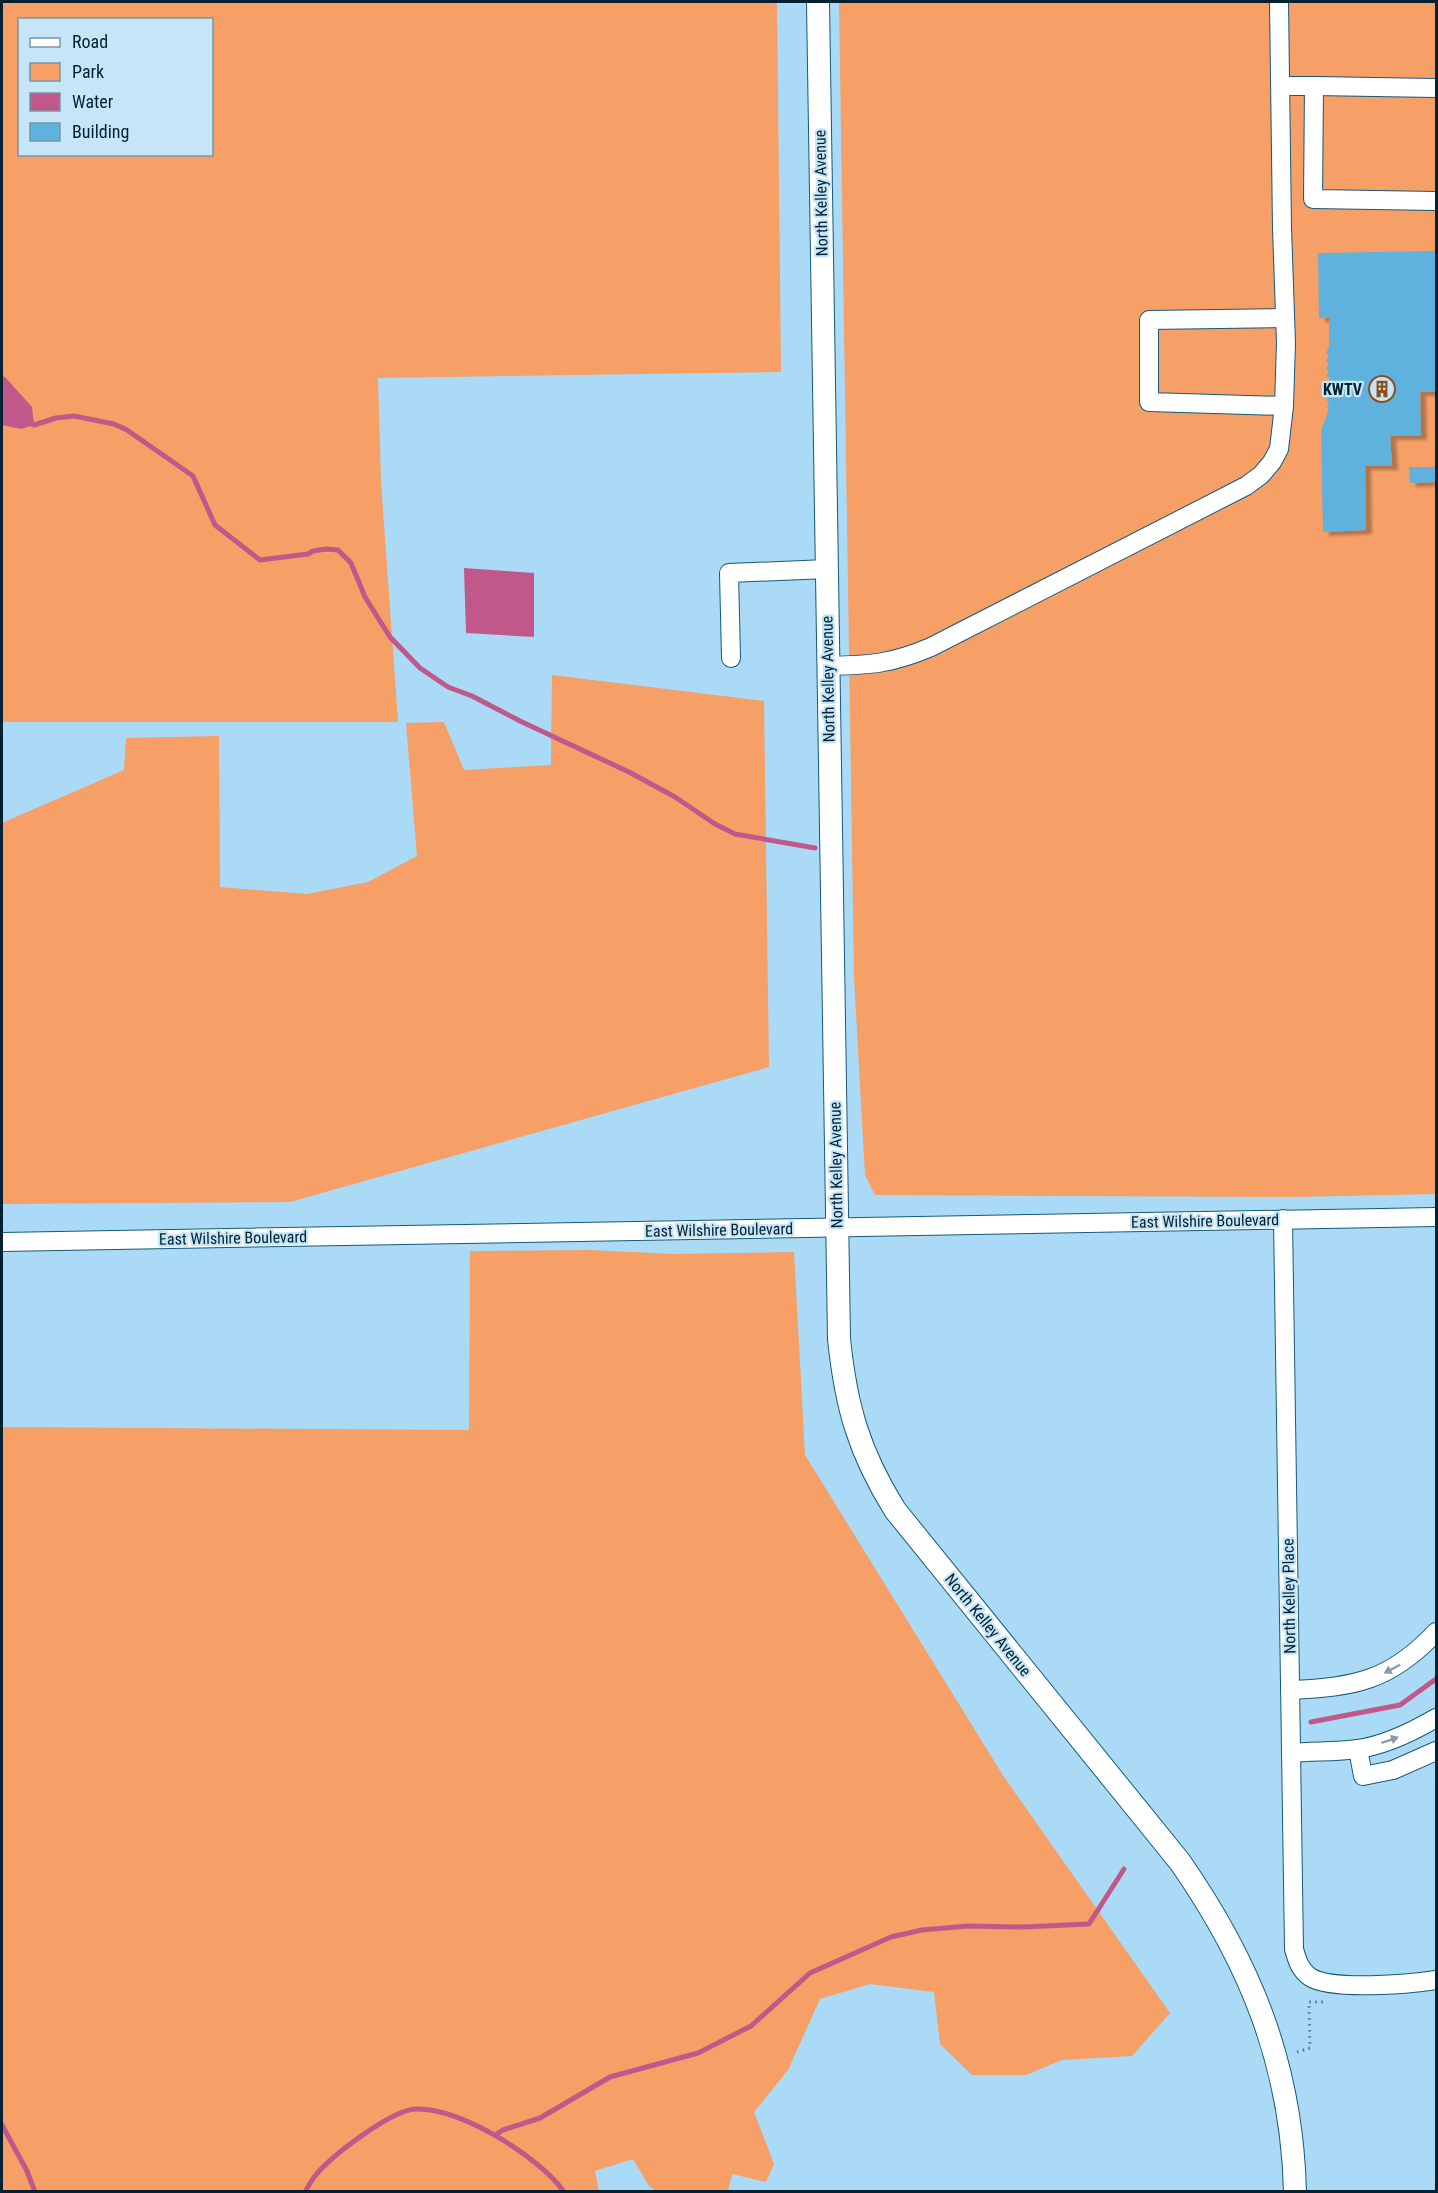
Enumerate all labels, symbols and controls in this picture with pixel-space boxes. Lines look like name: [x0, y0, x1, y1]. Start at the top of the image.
legend: [18, 18, 213, 156]
text: Road: [72, 31, 108, 52]
text: Park: [72, 61, 104, 82]
text: Water: [72, 91, 114, 112]
text: Building: [72, 121, 129, 142]
street label: North Kelley Avenue: [810, 130, 832, 256]
building icon: KWTV: [1367, 374, 1397, 404]
place label: KWTV: [1323, 380, 1363, 399]
street label: North Kelley Avenue: [817, 616, 839, 742]
street label: North Kelley Avenue: [825, 1102, 847, 1228]
street label: East Wilshire Boulevard: [1131, 1210, 1279, 1232]
street label: East Wilshire Boulevard: [645, 1219, 793, 1241]
street label: East Wilshire Boulevard: [159, 1227, 307, 1249]
street label: North Kelley Place: [1278, 1538, 1300, 1654]
street label: North Kelley Avenue: [941, 1570, 1035, 1680]
one-way arrow: [1383, 1664, 1400, 1674]
one-way arrow: [1381, 1735, 1399, 1744]

